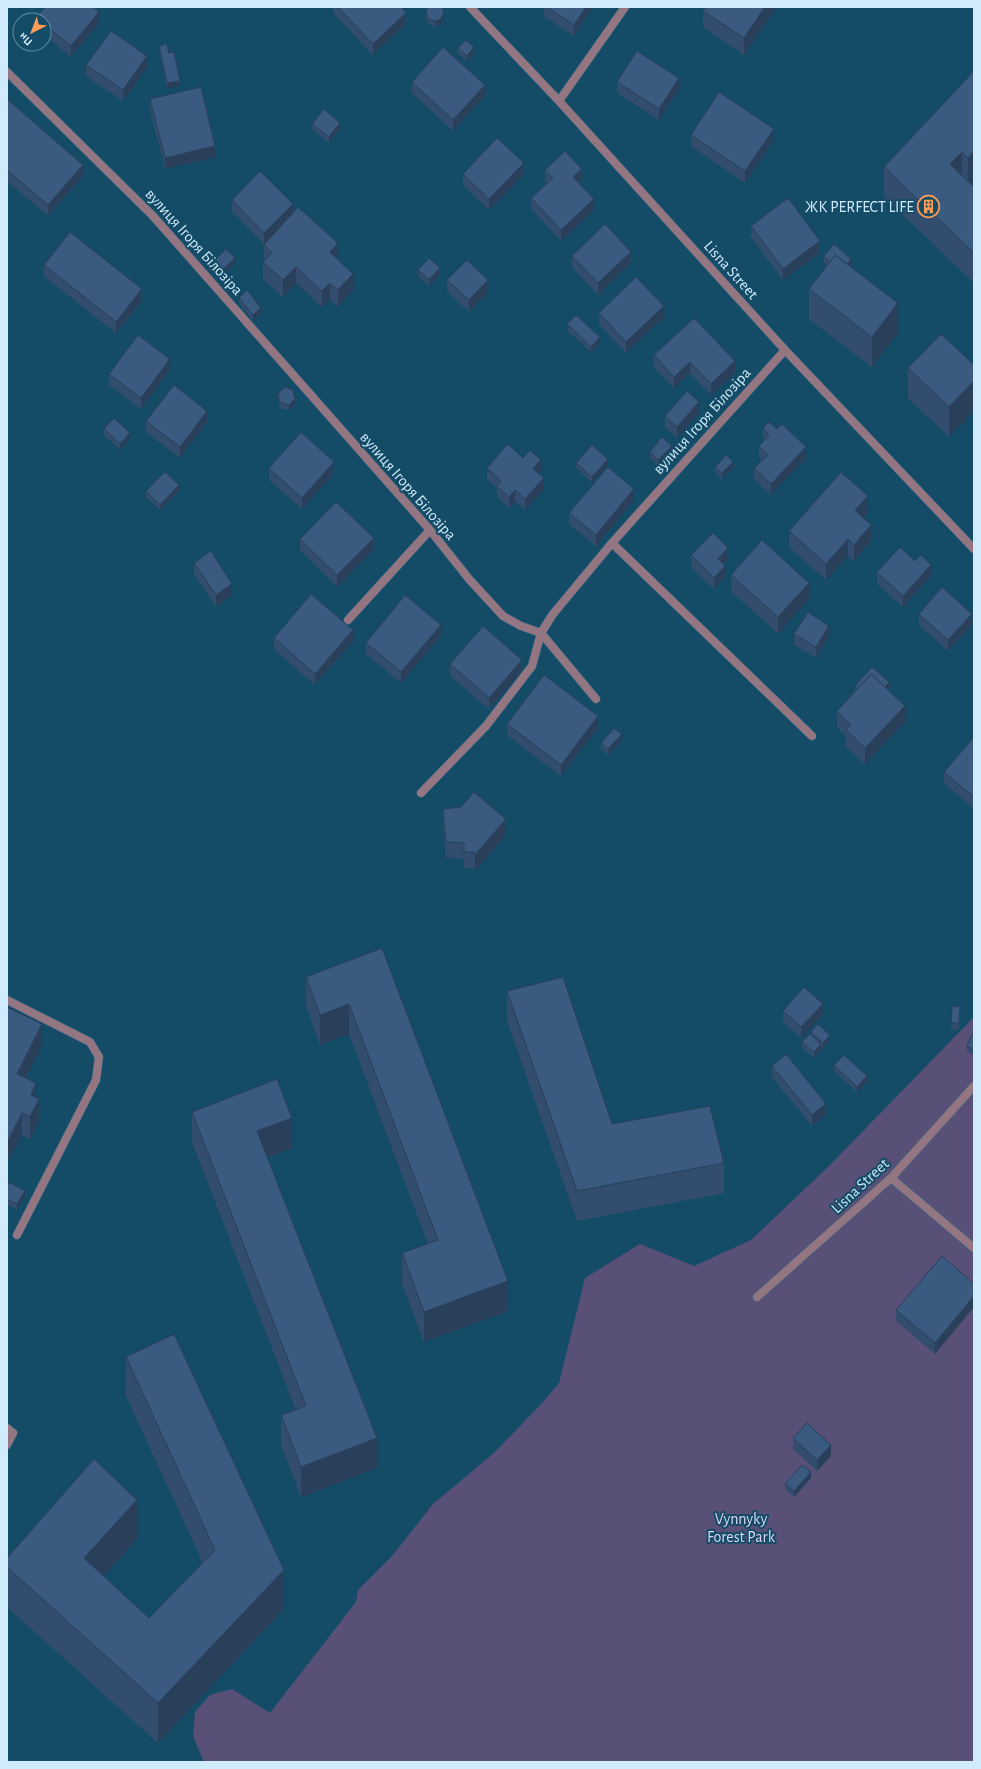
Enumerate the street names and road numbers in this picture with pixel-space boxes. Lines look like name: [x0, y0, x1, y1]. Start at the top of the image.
street label: вулиця Ігоря Білозіра: [141, 186, 246, 299]
street label: Lisna Street: [701, 238, 761, 302]
street label: вулиця Ігоря Білозіра: [650, 365, 755, 478]
street label: вулиця Ігоря Білозіра: [356, 429, 459, 544]
street label: Lisna Street: [828, 1155, 892, 1217]

